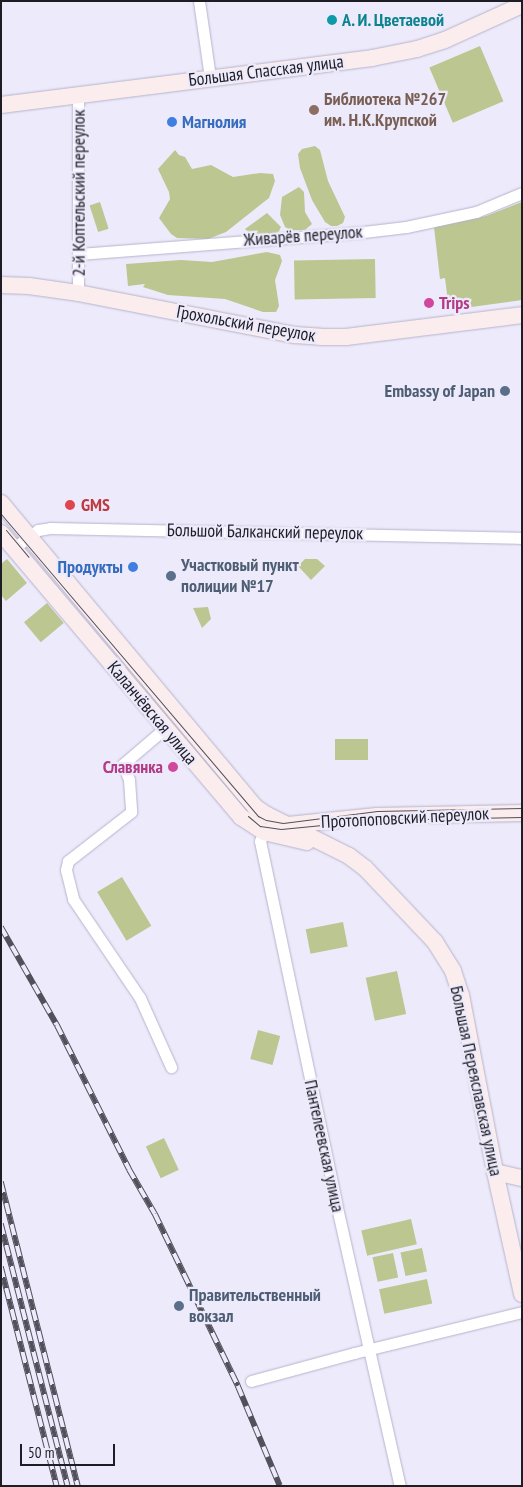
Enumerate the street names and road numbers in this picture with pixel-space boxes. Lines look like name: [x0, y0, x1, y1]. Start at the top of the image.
street label: Большая Спасская улица: [187, 51, 345, 91]
street label: 2-й Коптельский переулок: [68, 109, 90, 277]
street label: Живарёв переулок: [243, 221, 363, 251]
street label: Грохольский переулок: [175, 301, 317, 347]
street label: Большой Балканский переулок: [167, 519, 363, 545]
street label: Каланчёвская улица: [102, 657, 202, 769]
street label: Протопоповский переулок: [320, 803, 490, 833]
street label: Большая Переяславская улица: [445, 984, 507, 1178]
street label: Пантелеевская улица: [299, 1078, 349, 1214]

